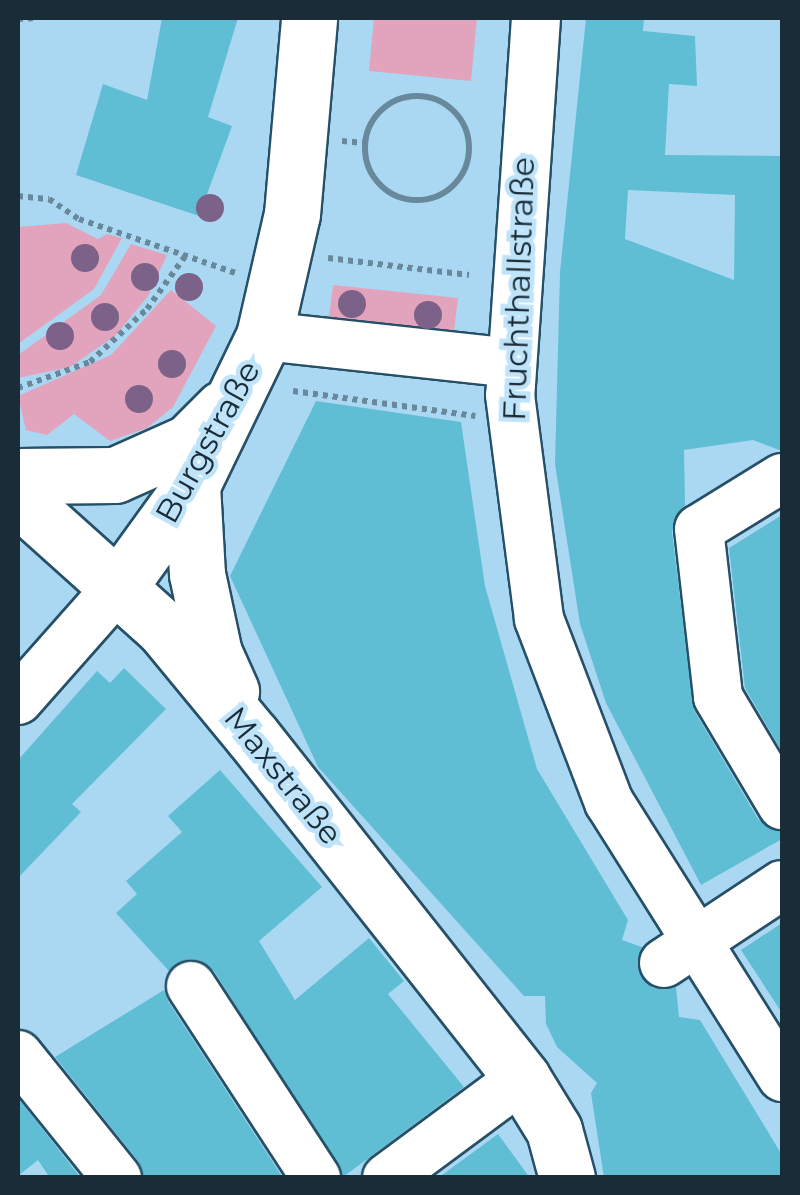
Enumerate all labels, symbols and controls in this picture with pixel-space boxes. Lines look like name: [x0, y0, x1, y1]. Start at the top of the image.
street label: Fruchthallstraße: [495, 156, 543, 422]
street label: Burgstraße: [148, 354, 268, 530]
street label: Maxstraße: [216, 699, 350, 853]

